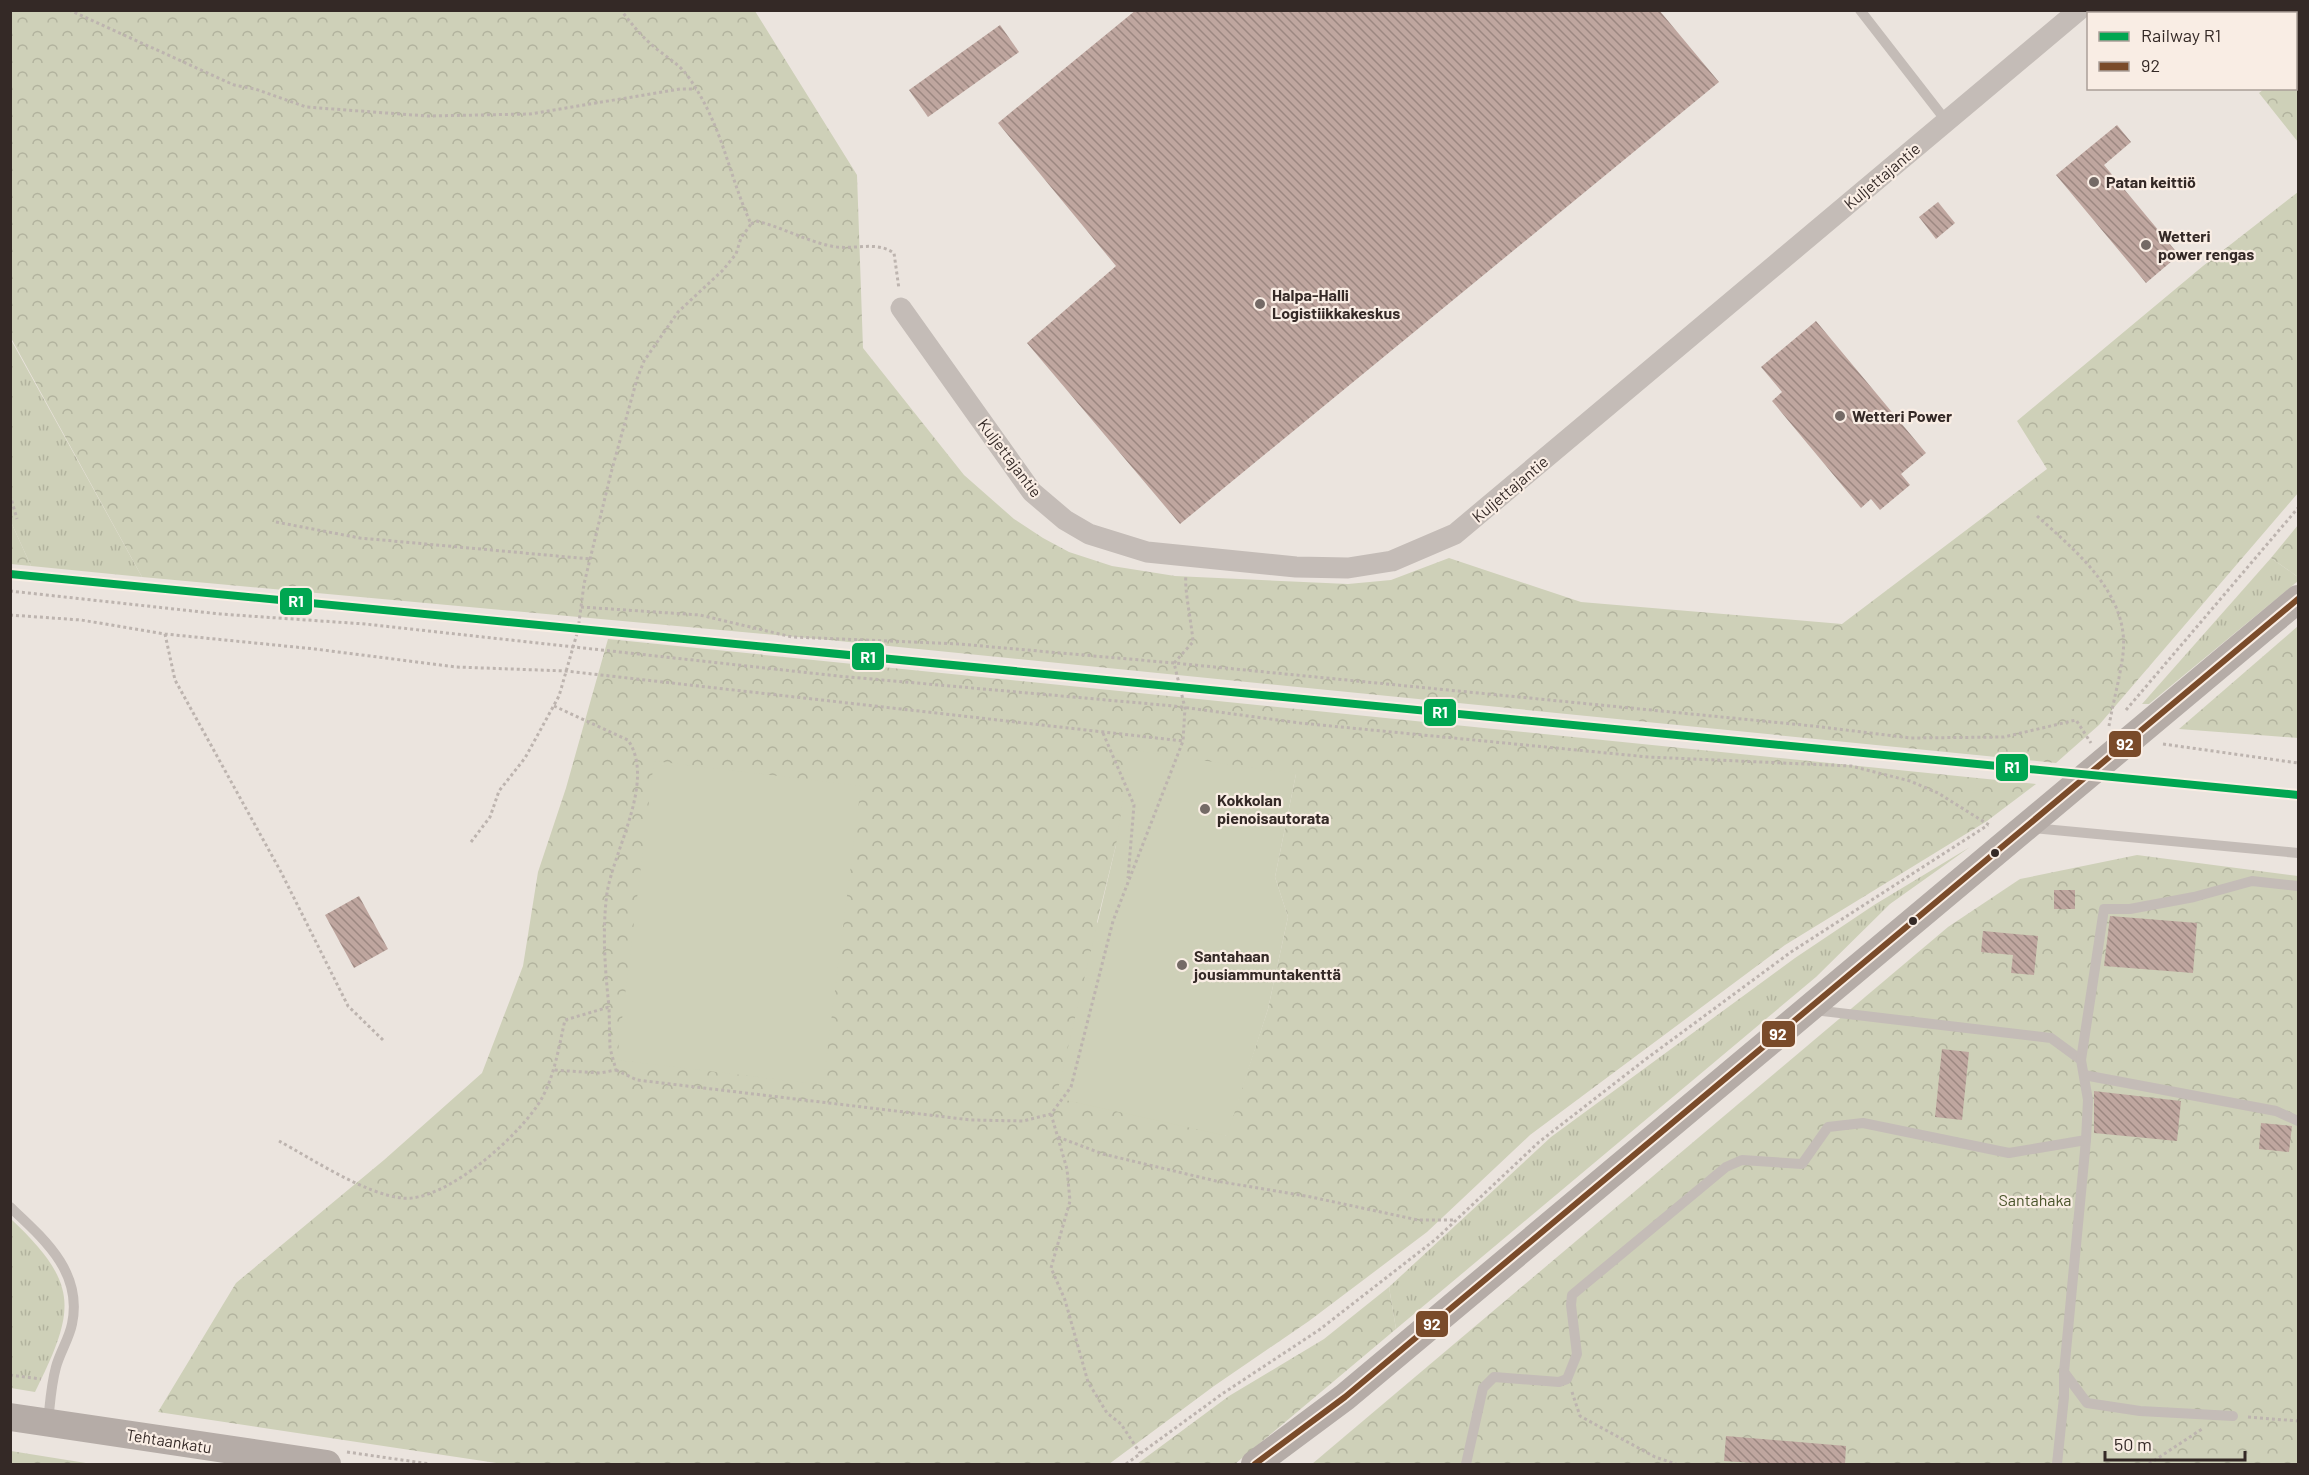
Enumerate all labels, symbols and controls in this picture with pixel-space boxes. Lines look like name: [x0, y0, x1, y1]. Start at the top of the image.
legend: [2087, 12, 2297, 90]
text: Railway R1: [2141, 24, 2221, 46]
text: 92: [2141, 54, 2160, 76]
street label: Kuljettajantie: [1840, 138, 1924, 213]
place label: Patan keittiö: [2106, 172, 2196, 191]
marker: Patan keittiö: [2087, 175, 2101, 189]
place label: Wetteri power rengas: [2158, 226, 2254, 263]
marker: Wetteri power rengas: [2139, 238, 2153, 252]
place label: Halpa-Halli Logistiikkakeskus: [1272, 285, 1400, 322]
marker: Halpa-Halli Logistiikkakeskus: [1253, 297, 1267, 311]
place label: Wetteri Power: [1852, 406, 1952, 425]
marker: Wetteri Power: [1833, 409, 1847, 423]
street label: Kuljettajantie: [975, 415, 1046, 501]
street label: Kuljettajantie: [1468, 451, 1552, 526]
line badge: R1: [279, 587, 313, 616]
text: R1: [288, 591, 304, 610]
line badge: R1: [851, 642, 885, 671]
text: R1: [860, 647, 876, 666]
line badge: R1: [1423, 698, 1457, 727]
text: R1: [1432, 702, 1448, 721]
line badge: 92: [2108, 730, 2142, 758]
text: 92: [2116, 734, 2134, 753]
line badge: R1: [1995, 753, 2029, 782]
text: R1: [2004, 757, 2020, 776]
place label: Kokkolan pienoisautorata: [1217, 790, 1330, 827]
marker: Kokkolan pienoisautorata: [1198, 802, 1212, 816]
unlabelled marker: [1989, 847, 2001, 859]
unlabelled marker: [1907, 915, 1919, 927]
place label: Santahaan jousiammuntakenttä: [1193, 946, 1341, 983]
marker: Santahaan jousiammuntakenttä: [1175, 958, 1189, 972]
line badge: 92: [1761, 1020, 1796, 1048]
text: 92: [1769, 1024, 1787, 1043]
park label: Santahaka: [1999, 1190, 2071, 1209]
line badge: 92: [1415, 1310, 1449, 1338]
text: 92: [1423, 1314, 1441, 1333]
street label: Tehtaankatu: [125, 1424, 213, 1457]
scale bar: [2105, 1424, 2244, 1462]
text: 50 m: [2114, 1433, 2152, 1455]

